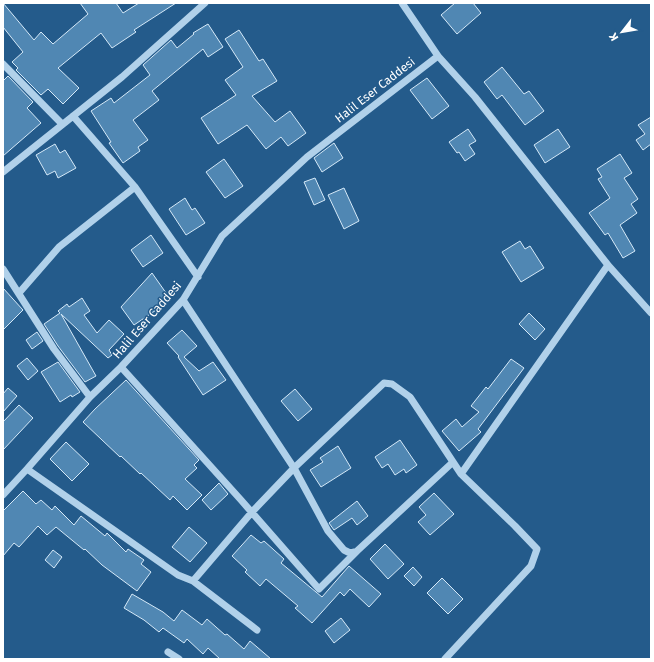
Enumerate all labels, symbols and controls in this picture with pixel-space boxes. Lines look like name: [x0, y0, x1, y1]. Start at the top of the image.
north arrow: [602, 12, 642, 52]
text: K: [606, 30, 621, 43]
street label: Halil Eser Caddesi: [332, 54, 418, 126]
street label: Halil Eser Caddesi: [110, 279, 184, 361]

